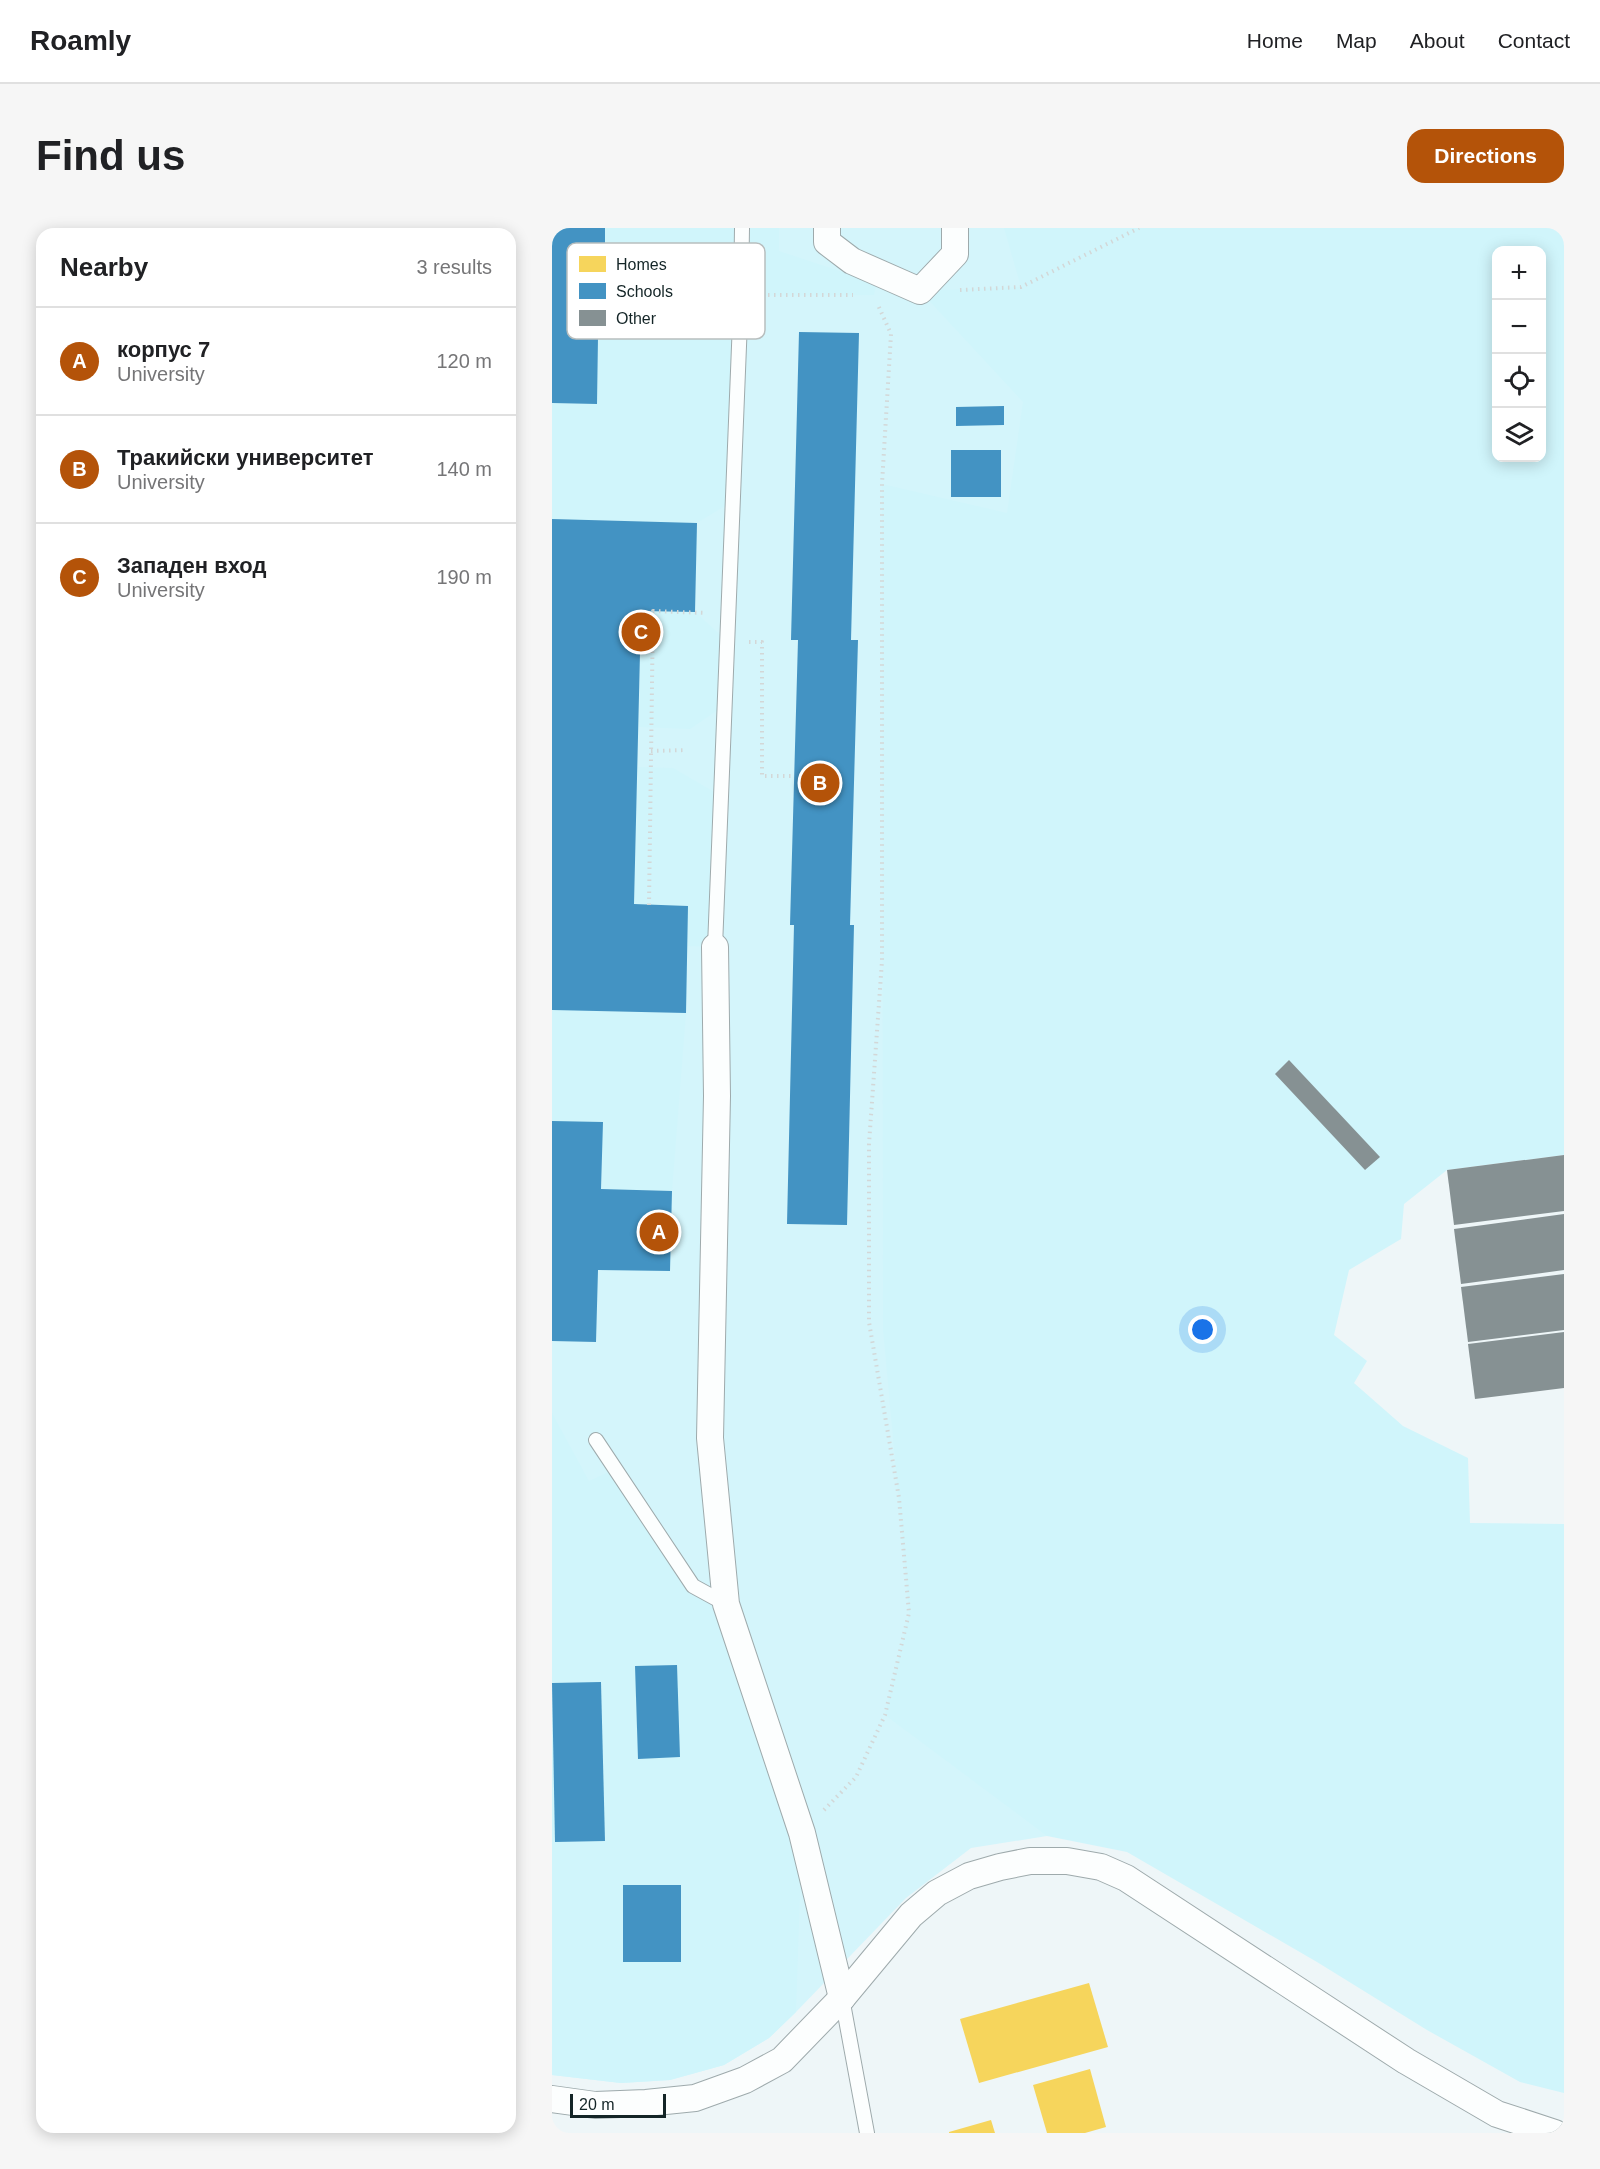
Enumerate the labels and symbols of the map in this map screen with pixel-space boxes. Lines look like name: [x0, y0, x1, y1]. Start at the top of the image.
legend: [567, 243, 765, 339]
text: Homes: [616, 256, 667, 273]
text: Schools: [616, 283, 673, 300]
text: Other: [616, 310, 657, 327]
pin: C: [622, 610, 661, 654]
pin: B: [800, 760, 840, 806]
pin: A: [640, 1210, 678, 1254]
your location: [1188, 1315, 1217, 1344]
scale bar: [570, 2091, 666, 2118]

